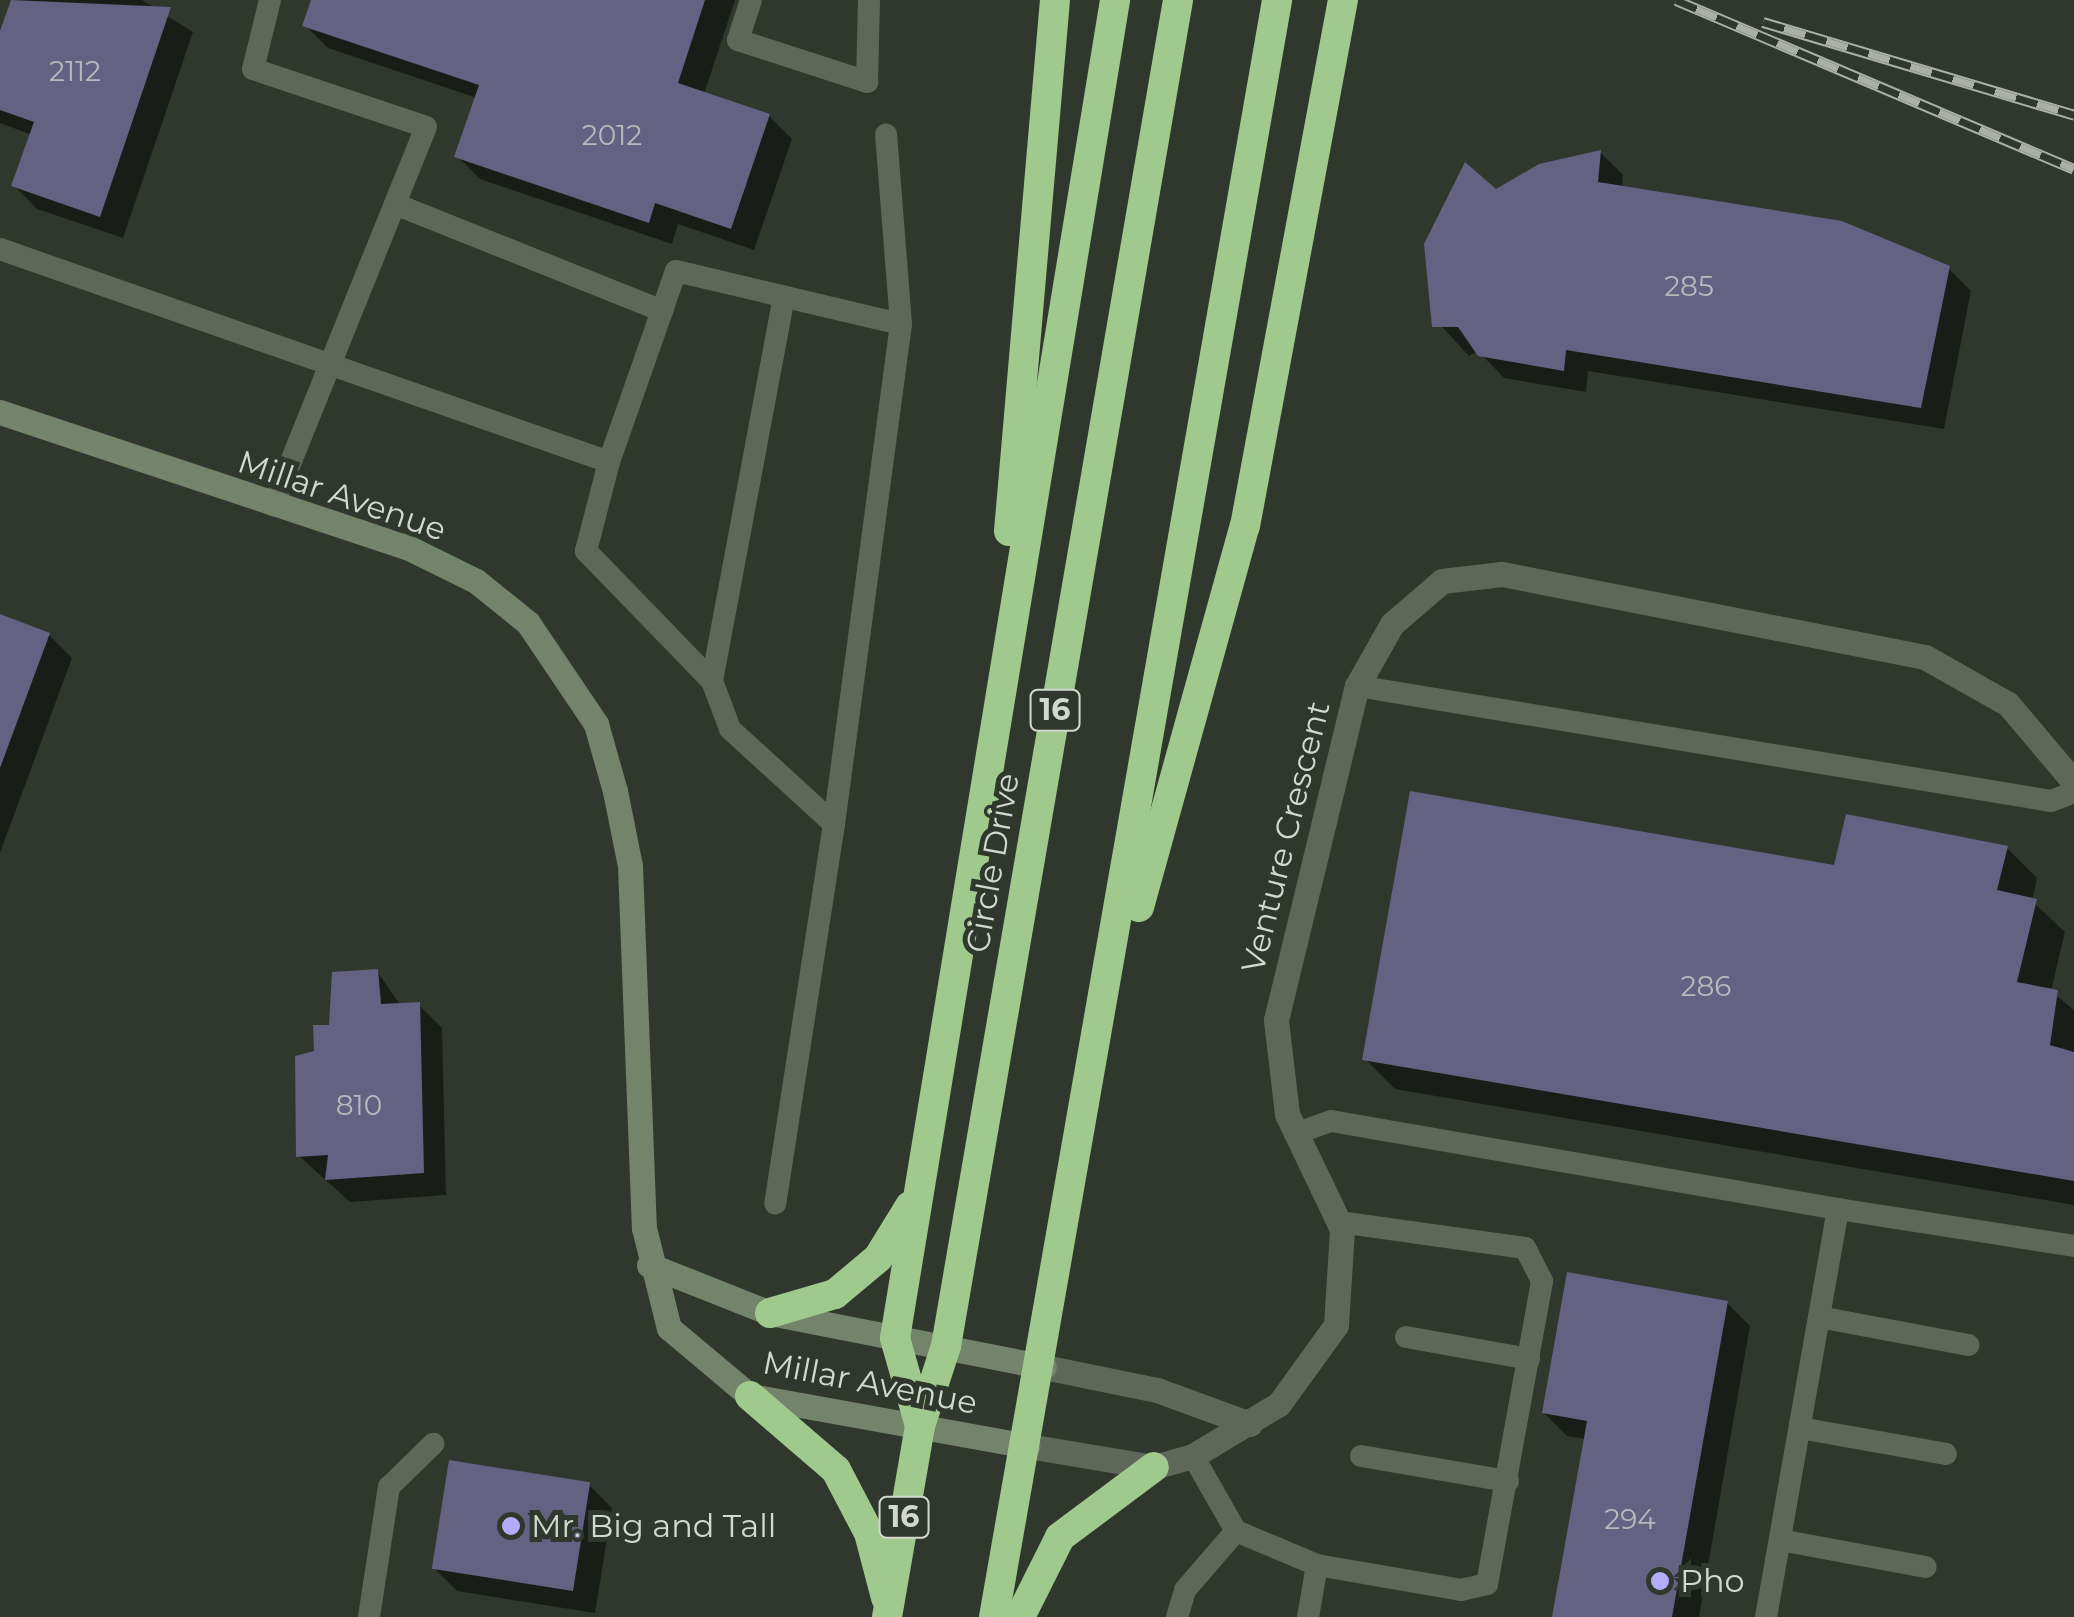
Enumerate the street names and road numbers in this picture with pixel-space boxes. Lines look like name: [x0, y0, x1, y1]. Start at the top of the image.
street label: Millar Avenue: [233, 442, 451, 550]
road number: 16: [1028, 685, 1082, 735]
street label: Venture Crescent: [1234, 698, 1338, 976]
street label: Circle Drive: [958, 770, 1028, 956]
street label: Millar Avenue: [760, 1343, 980, 1423]
road number: 16: [876, 1492, 932, 1542]

